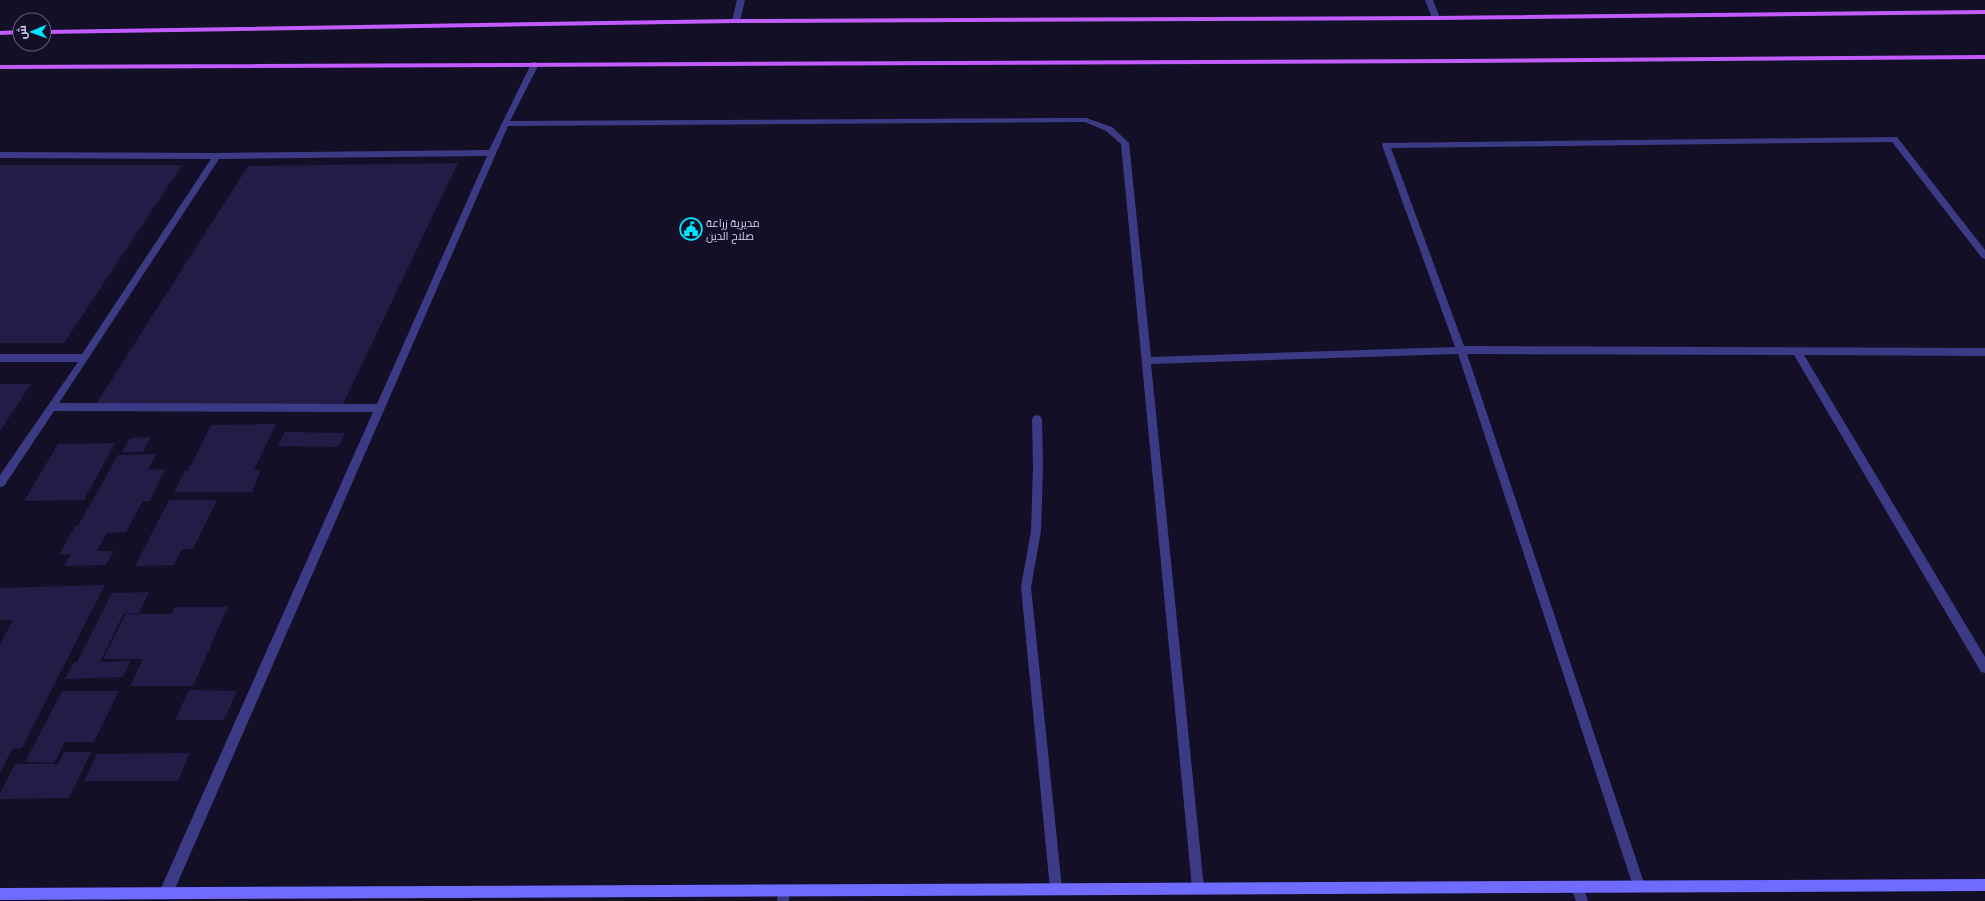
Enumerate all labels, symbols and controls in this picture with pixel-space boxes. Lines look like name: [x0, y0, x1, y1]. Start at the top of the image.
north arrow: [12, 12, 52, 52]
text: ش: [16, 25, 29, 40]
public building icon: مديرية زراعة صلاح الدين: [678, 216, 704, 242]
place label: مديرية زراعة صلاح الدين: [706, 217, 760, 244]

